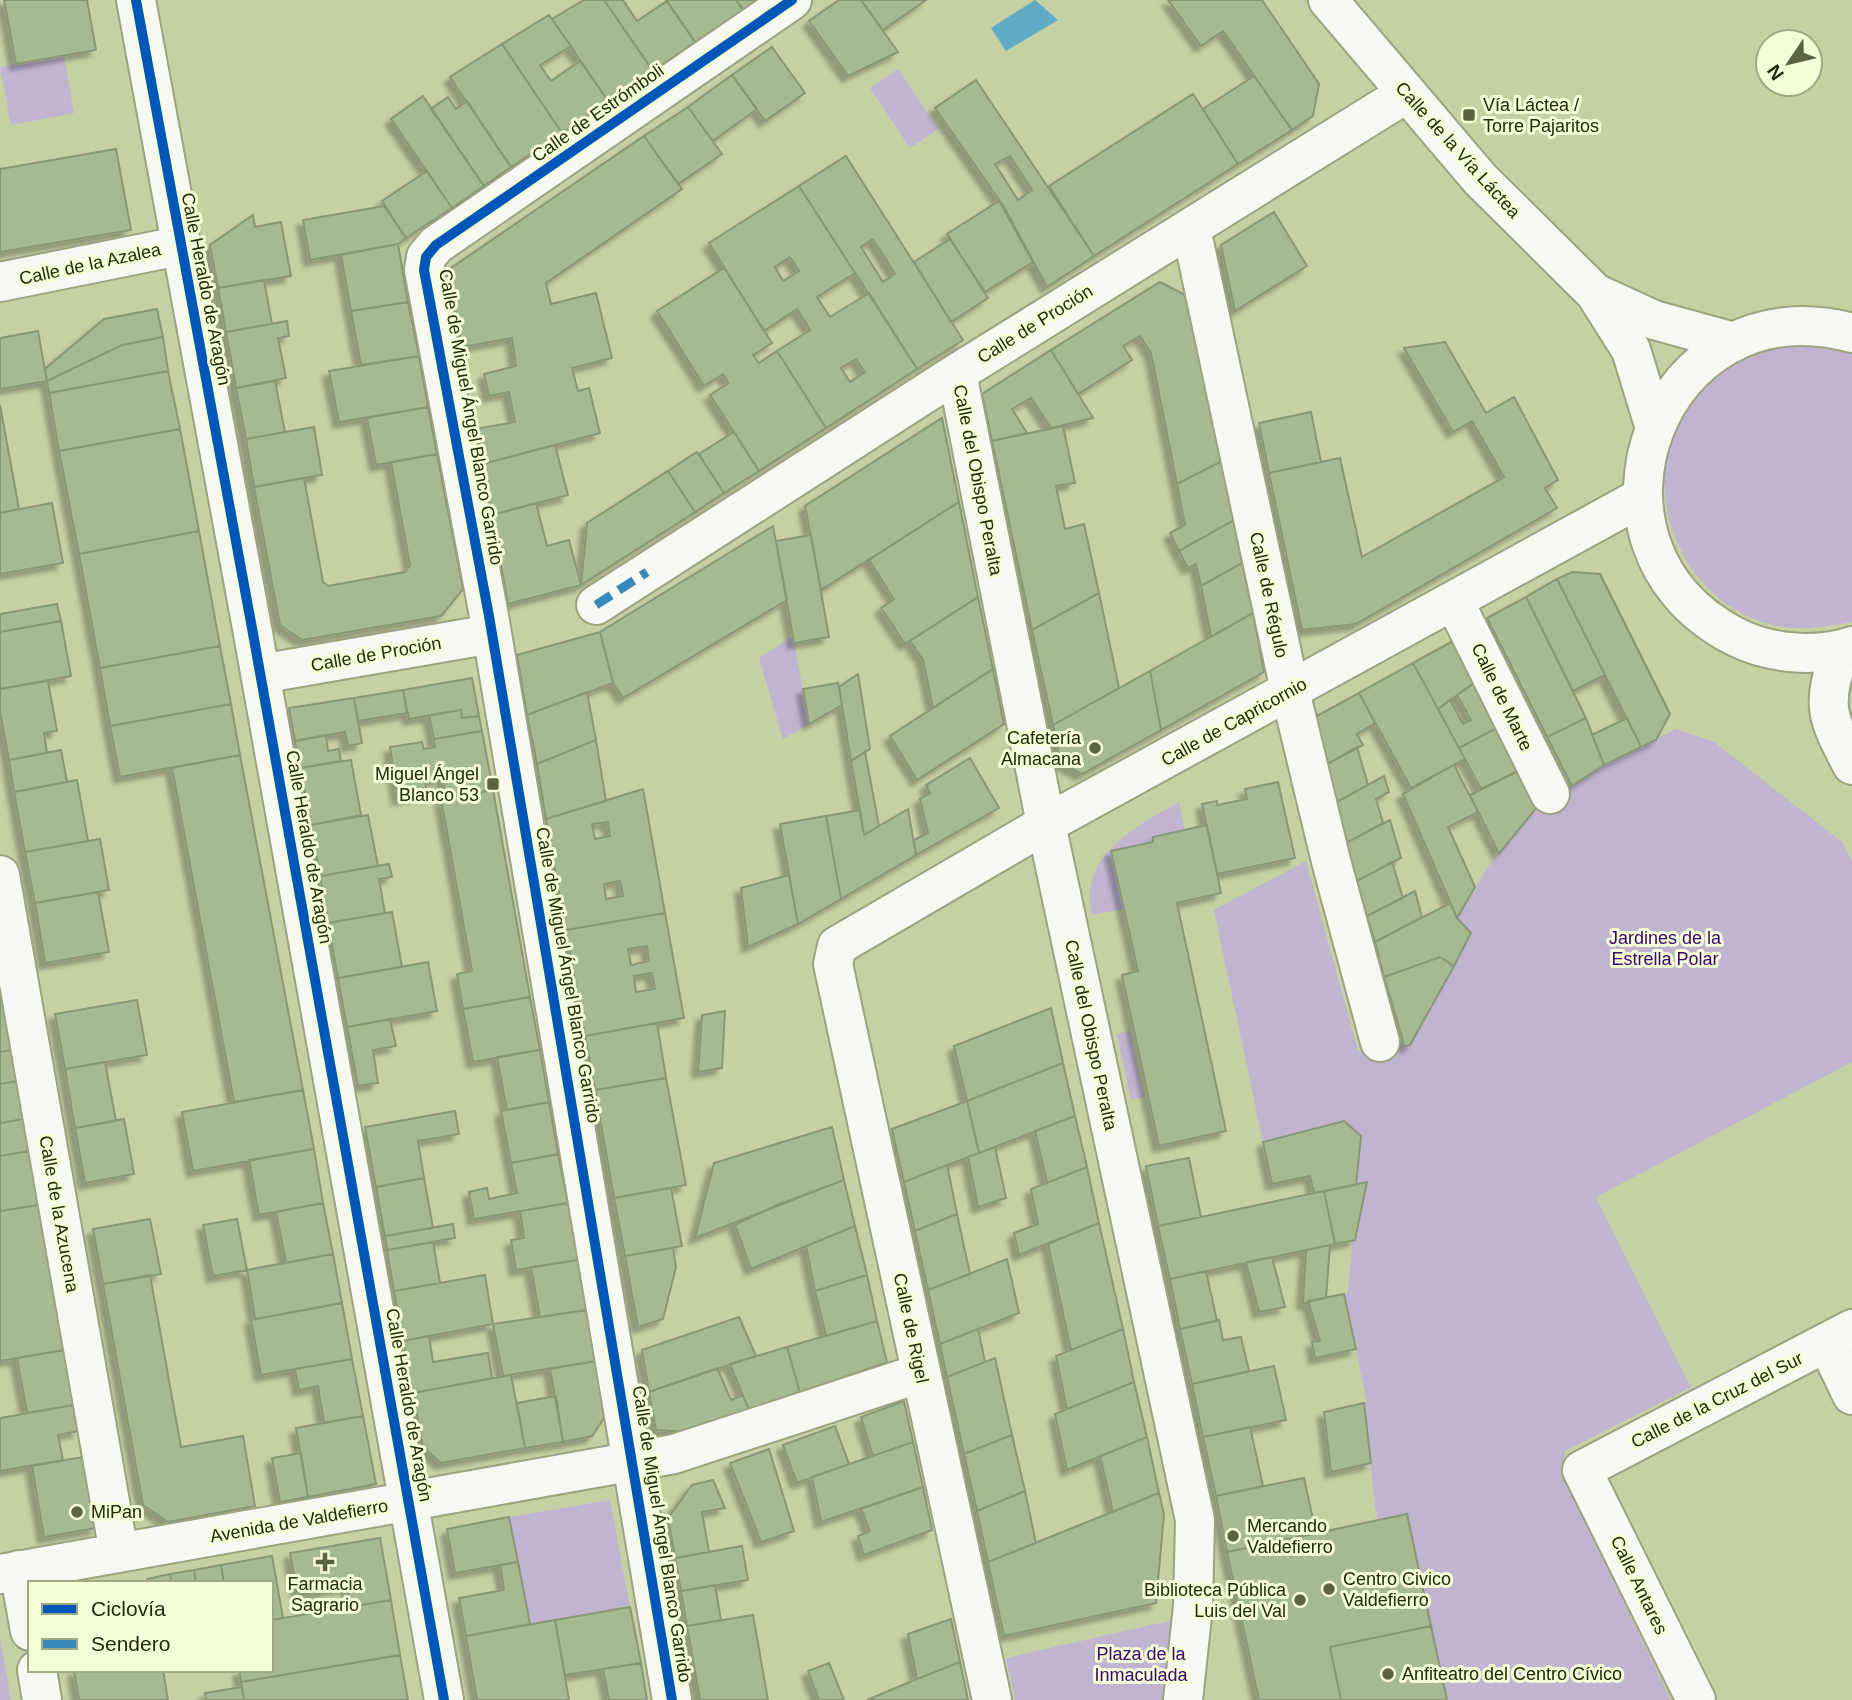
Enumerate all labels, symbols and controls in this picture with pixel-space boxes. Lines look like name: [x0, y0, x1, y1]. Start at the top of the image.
north arrow: [1754, 28, 1824, 98]
street label: Calle de Estrómboli: [528, 60, 668, 166]
text: N: [1763, 61, 1788, 84]
street label: Calle de la Vía Láctea: [1392, 78, 1525, 223]
place label: Vía Láctea / Torre Pajaritos: [1483, 95, 1599, 136]
marker: Vía Láctea / Torre Pajaritos: [1461, 107, 1477, 123]
street label: Calle Heraldo de Aragón: [177, 191, 235, 387]
street label: Calle de la Azalea: [17, 239, 164, 289]
street label: Calle de Miguel Ángel Blanco Garrido: [435, 267, 507, 567]
street label: Calle de Proción: [974, 281, 1096, 367]
street label: Calle del Obispo Peralta: [950, 383, 1007, 578]
street label: Calle de Régulo: [1246, 530, 1292, 660]
street label: Calle de Proción: [309, 633, 443, 675]
street label: Calle de Marte: [1467, 640, 1537, 754]
street label: Calle de Capricornio: [1158, 674, 1310, 770]
place label: Cafetería Almacana: [1001, 728, 1082, 769]
marker: Cafetería Almacana: [1087, 740, 1103, 756]
street label: Calle Heraldo de Aragón: [282, 749, 336, 945]
place label: Miguel Ángel Blanco 53: [375, 764, 479, 805]
marker: Miguel Ángel Blanco 53: [485, 776, 501, 792]
street label: Calle de Miguel Ángel Blanco Garrido: [532, 825, 604, 1125]
park label: Jardines de la Estrella Polar: [1609, 928, 1722, 969]
street label: Calle del Obispo Peralta: [1061, 938, 1121, 1133]
street label: Calle de la Azucena: [35, 1134, 83, 1295]
street label: Calle de Rigel: [890, 1271, 932, 1385]
street label: Calle Heraldo de Aragón: [382, 1307, 436, 1503]
street label: Calle de la Cruz del Sur: [1628, 1348, 1806, 1452]
street label: Calle de Miguel Ángel Blanco Garrido: [629, 1384, 695, 1684]
street label: Avenida de Valdefierro: [208, 1495, 390, 1547]
place label: MiPan: [91, 1502, 142, 1522]
marker: MiPan: [69, 1504, 85, 1520]
place label: Mercando Valdefierro: [1247, 1516, 1333, 1557]
marker: Mercando Valdefierro: [1225, 1528, 1241, 1544]
street label: Calle Antares: [1607, 1533, 1671, 1637]
marker: Farmacia Sagrario: [317, 1554, 333, 1570]
place label: Centro Civico Valdefierro: [1343, 1569, 1451, 1610]
place label: Farmacia Sagrario: [287, 1574, 363, 1615]
place label: Biblioteca Pública Luis del Val: [1144, 1580, 1287, 1621]
legend: [28, 1581, 273, 1672]
marker: Centro Civico Valdefierro: [1321, 1581, 1337, 1597]
marker: Biblioteca Pública Luis del Val: [1292, 1592, 1308, 1608]
text: Ciclovía: [91, 1597, 166, 1620]
text: Sendero: [91, 1632, 170, 1655]
park label: Plaza de la Inmaculada: [1094, 1644, 1189, 1685]
place label: Anfiteatro del Centro Cívico: [1402, 1664, 1622, 1684]
marker: Anfiteatro del Centro Cívico: [1380, 1666, 1396, 1682]

